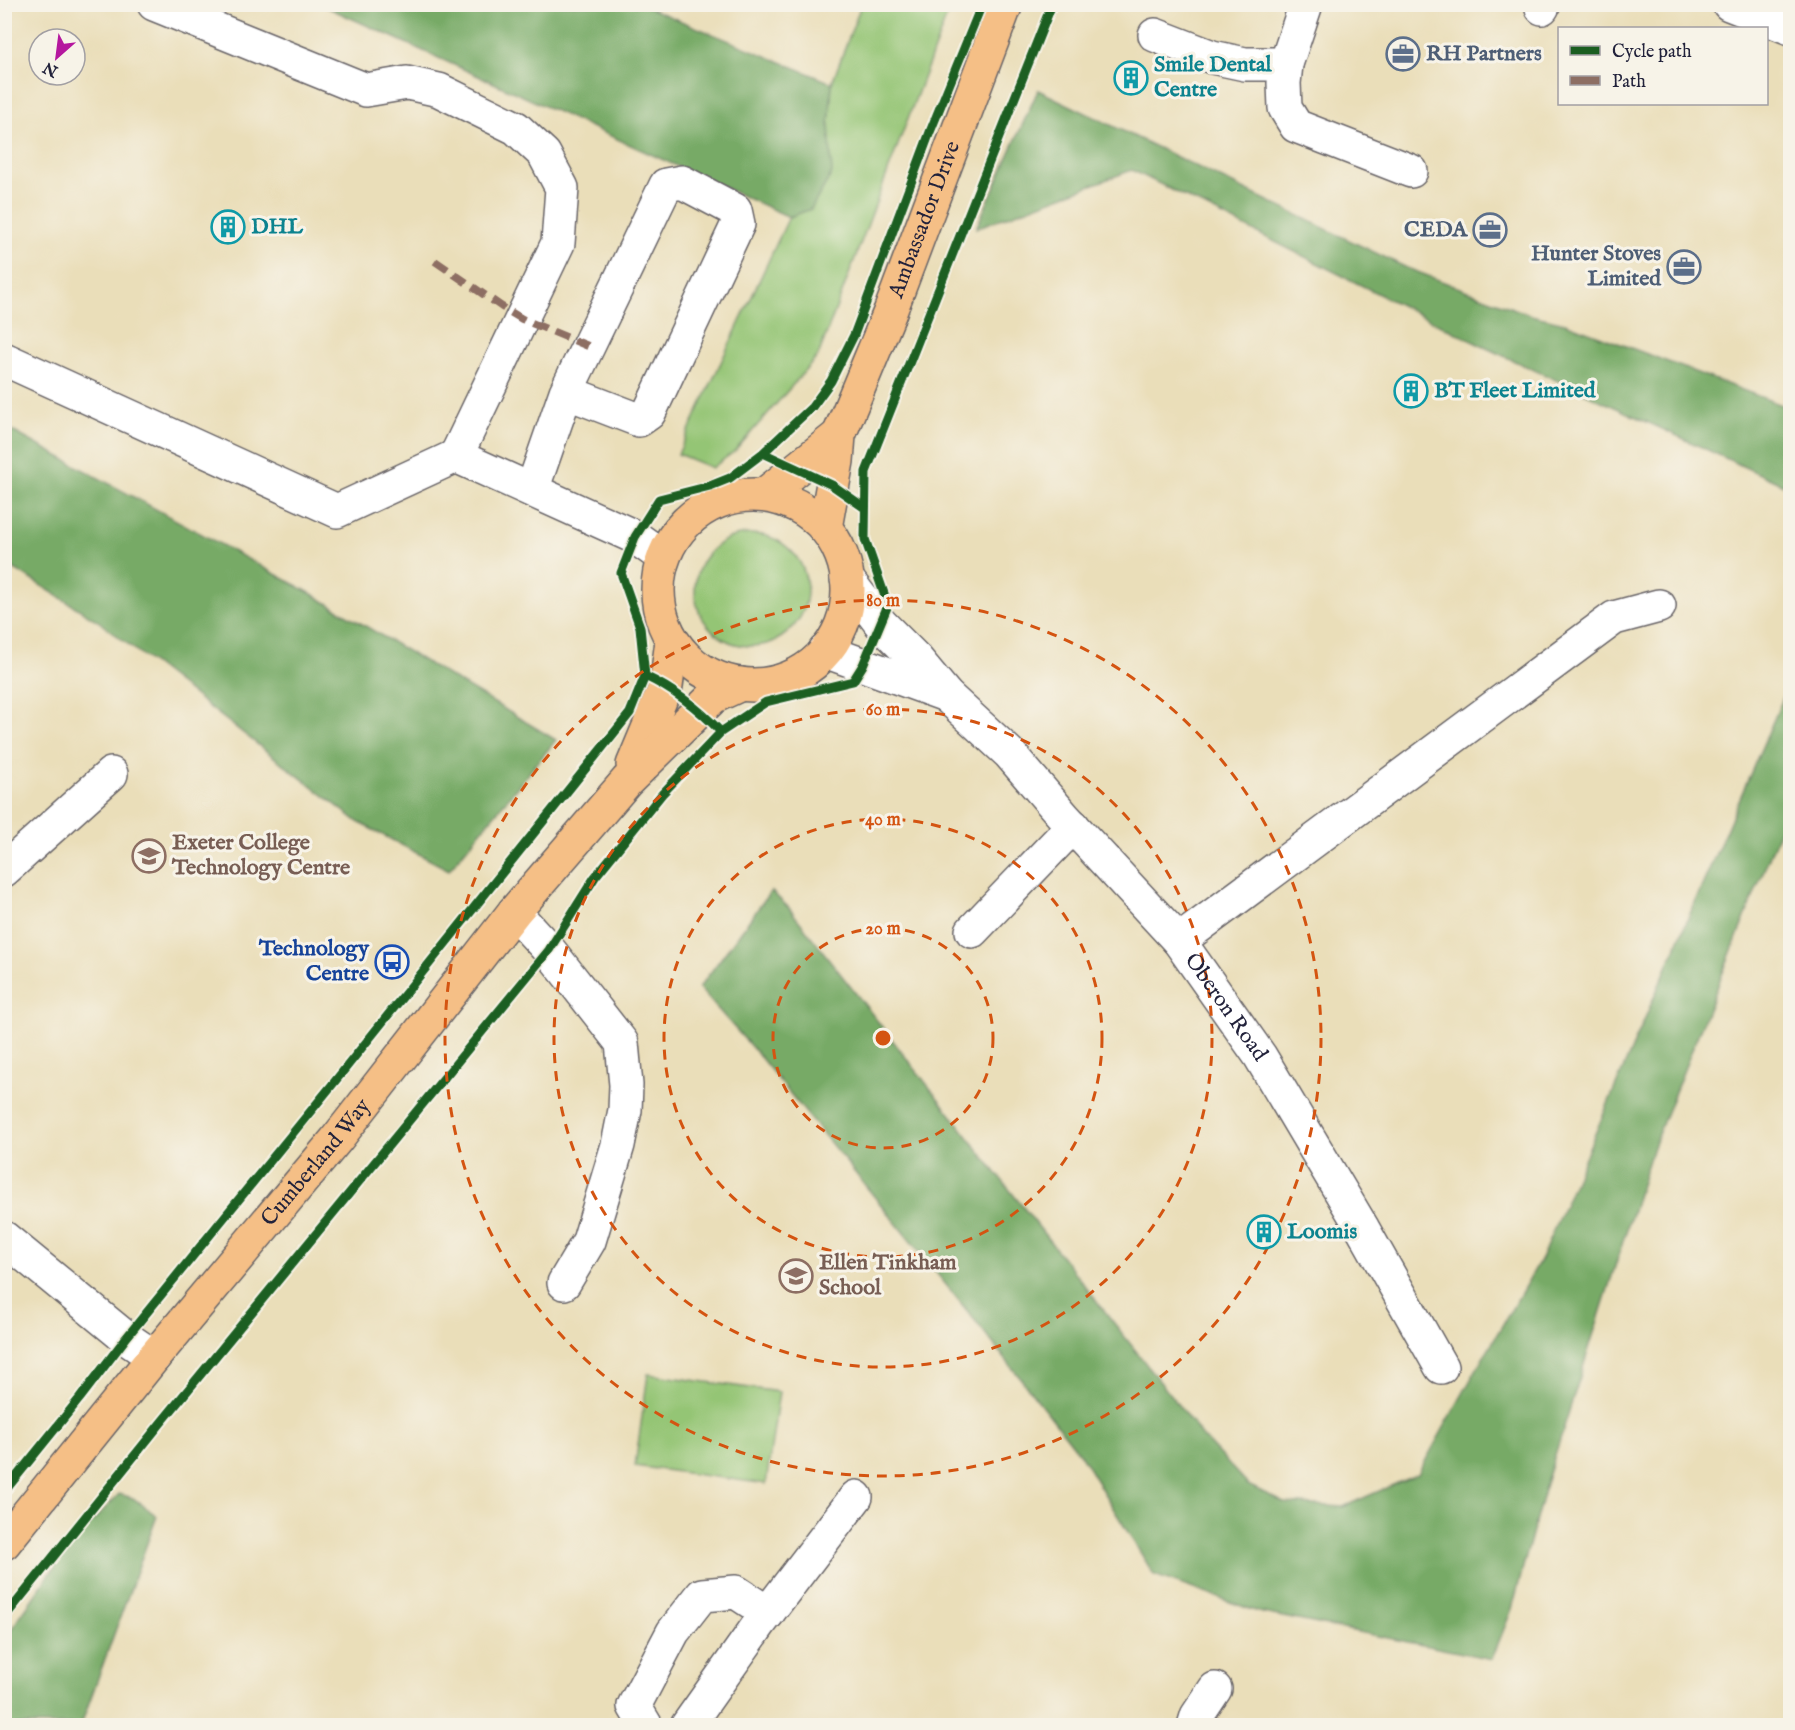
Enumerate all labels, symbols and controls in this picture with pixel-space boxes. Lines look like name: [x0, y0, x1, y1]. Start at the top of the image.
north arrow: [27, 27, 87, 87]
legend: [1558, 27, 1768, 105]
office icon: RH Partners: [1385, 36, 1421, 72]
place label: RH Partners: [1426, 40, 1542, 68]
text: Cycle path: [1612, 41, 1692, 64]
place label: Smile Dental Centre: [1154, 51, 1272, 104]
text: N: [40, 56, 63, 81]
building icon: Smile Dental Centre: [1113, 60, 1149, 96]
text: Path: [1612, 71, 1646, 94]
street label: Ambassador Drive: [882, 137, 967, 303]
building icon: DHL: [210, 209, 246, 245]
office icon: CEDA: [1472, 212, 1508, 248]
place label: DHL: [251, 213, 304, 241]
place label: CEDA: [1404, 216, 1468, 244]
place label: Hunter Stoves Limited: [1531, 240, 1662, 293]
office icon: Hunter Stoves Limited: [1666, 249, 1702, 285]
building icon: BT Fleet Limited: [1393, 373, 1429, 409]
place label: BT Fleet Limited: [1434, 377, 1597, 405]
text: 80 m: [866, 590, 900, 613]
text: 60 m: [866, 699, 900, 722]
text: 40 m: [865, 809, 901, 832]
place label: Exeter College Technology Centre: [171, 829, 350, 882]
school or university icon: Exeter College Technology Centre: [131, 838, 167, 874]
text: 20 m: [865, 918, 901, 941]
place label: Technology Centre: [258, 935, 370, 988]
bus stop icon: Technology Centre: [374, 944, 410, 980]
street label: Oberon Road: [1178, 948, 1274, 1067]
centre of rings: [873, 1028, 893, 1048]
street label: Cumberland Way: [255, 1093, 377, 1232]
building icon: Loomis: [1246, 1214, 1282, 1250]
place label: Loomis: [1287, 1218, 1357, 1246]
place label: Ellen Tinkham School: [819, 1249, 956, 1302]
school or university icon: Ellen Tinkham School: [778, 1258, 814, 1294]

